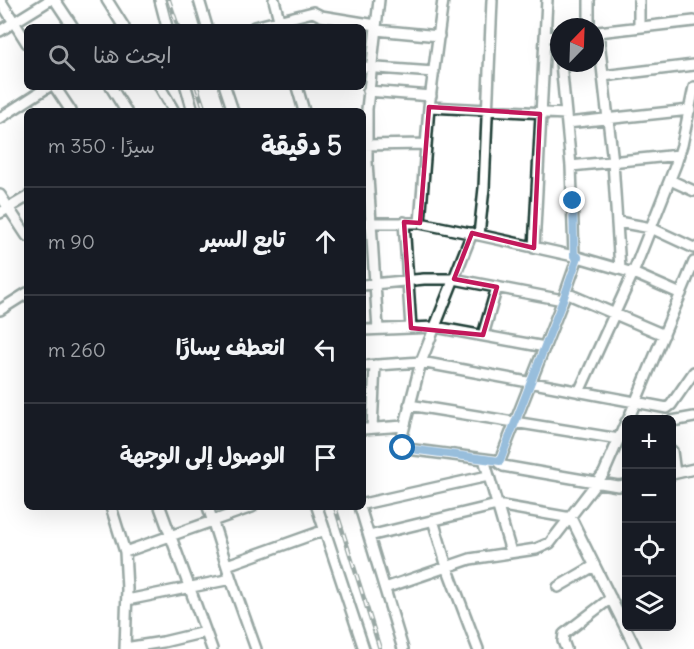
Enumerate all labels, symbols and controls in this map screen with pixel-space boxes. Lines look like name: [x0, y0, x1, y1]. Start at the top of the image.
north arrow: [550, 18, 604, 72]
search box: [24, 24, 366, 90]
icon: search: [45, 41, 78, 74]
text: ابحث هنا: [93, 41, 172, 69]
text: 5 دقيقة: [261, 129, 342, 162]
text: سيرًا · 350 m: [48, 133, 155, 158]
route end: [559, 187, 585, 213]
text: تابع السير: [201, 225, 285, 253]
icon: ahead: [309, 225, 342, 258]
text: 90 m: [48, 229, 95, 254]
text: انعطف يسارًا: [176, 333, 285, 361]
icon: left: [309, 333, 342, 366]
text: 260 m: [48, 337, 106, 362]
map controls: [622, 415, 676, 631]
button: +: [622, 415, 676, 469]
route start: [389, 434, 415, 460]
text: الوصول إلى الوجهة: [120, 441, 285, 469]
icon: arrive: [309, 441, 342, 474]
button: −: [622, 469, 676, 523]
button: locate: [622, 523, 676, 577]
button: layers: [622, 577, 676, 631]

